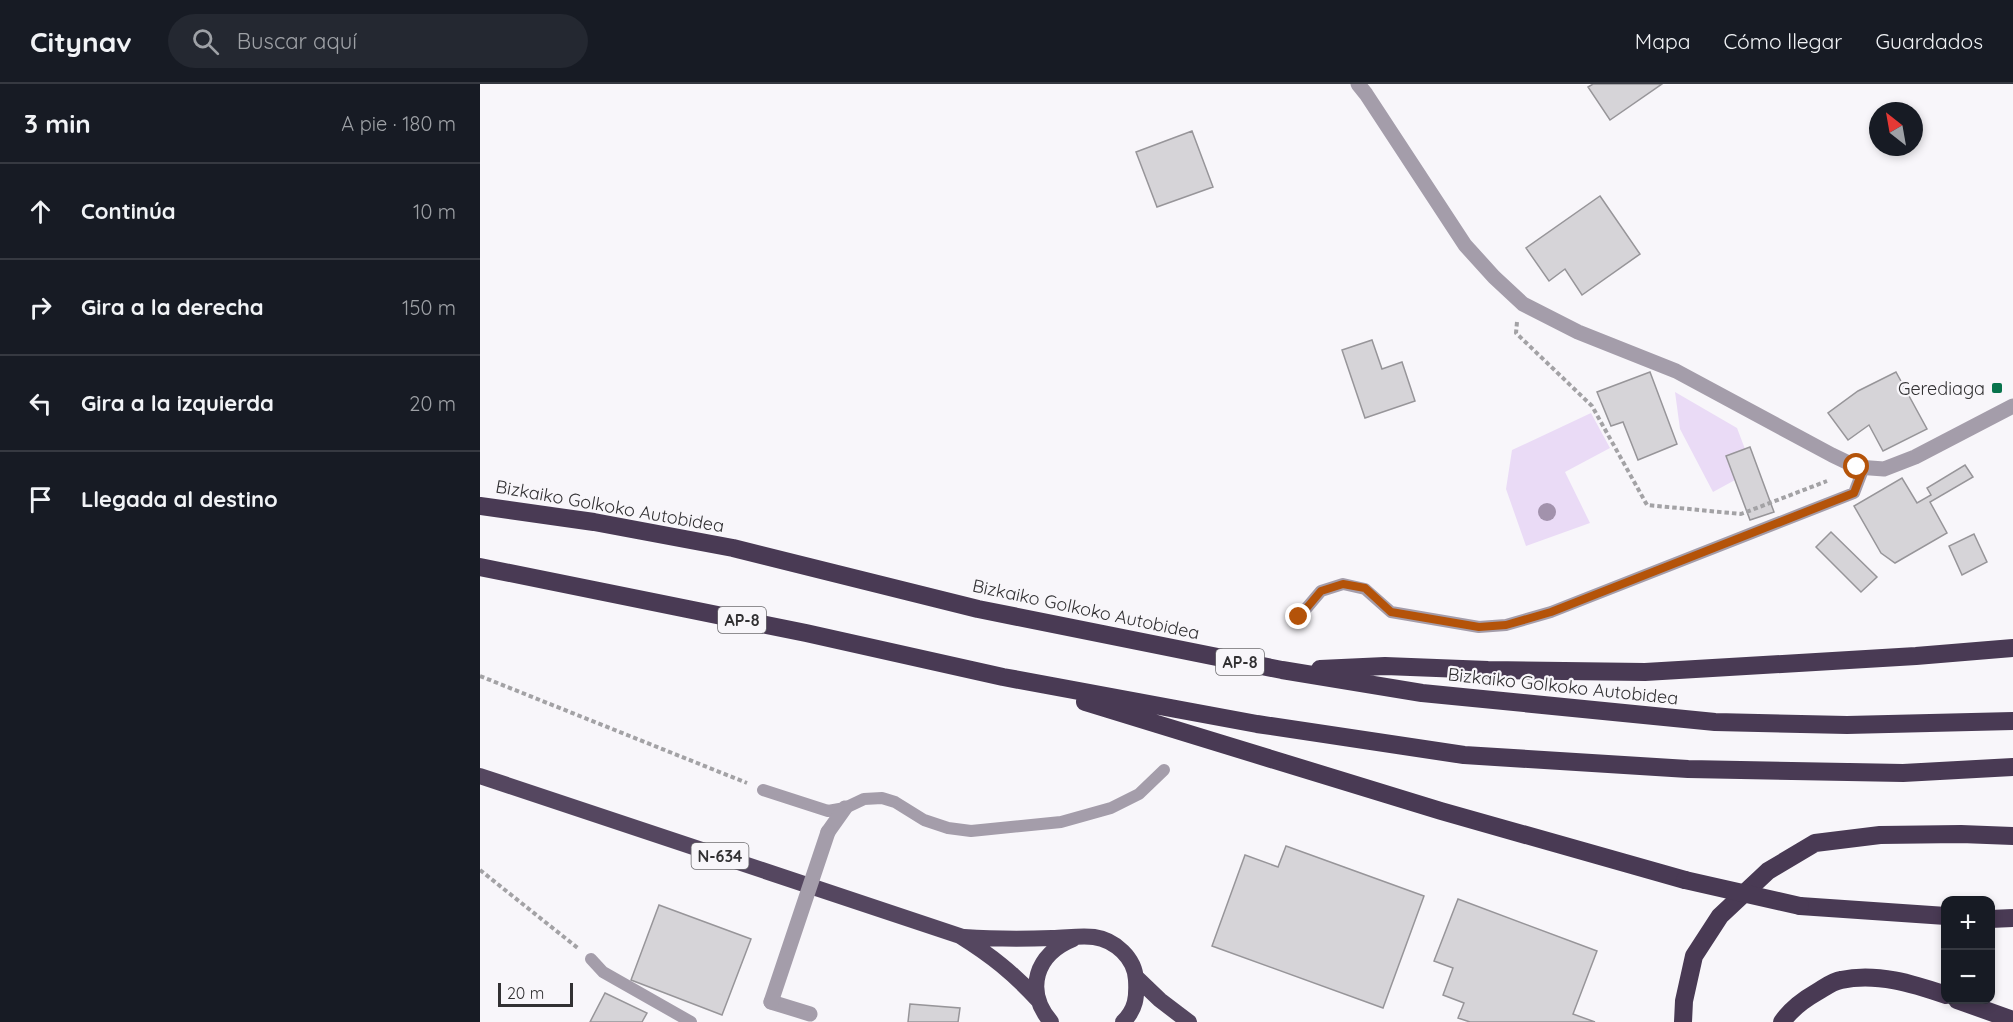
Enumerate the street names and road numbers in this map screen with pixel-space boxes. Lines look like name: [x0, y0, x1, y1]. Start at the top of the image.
street label: Bizkaiko Golkoko Autobidea: [494, 475, 726, 537]
street label: Bizkaiko Golkoko Autobidea: [970, 574, 1202, 644]
road number: AP-8: [718, 607, 766, 633]
road number: AP-8: [1216, 649, 1264, 675]
street label: Bizkaiko Golkoko Autobidea: [1447, 662, 1679, 710]
road number: N-634: [692, 843, 748, 869]

